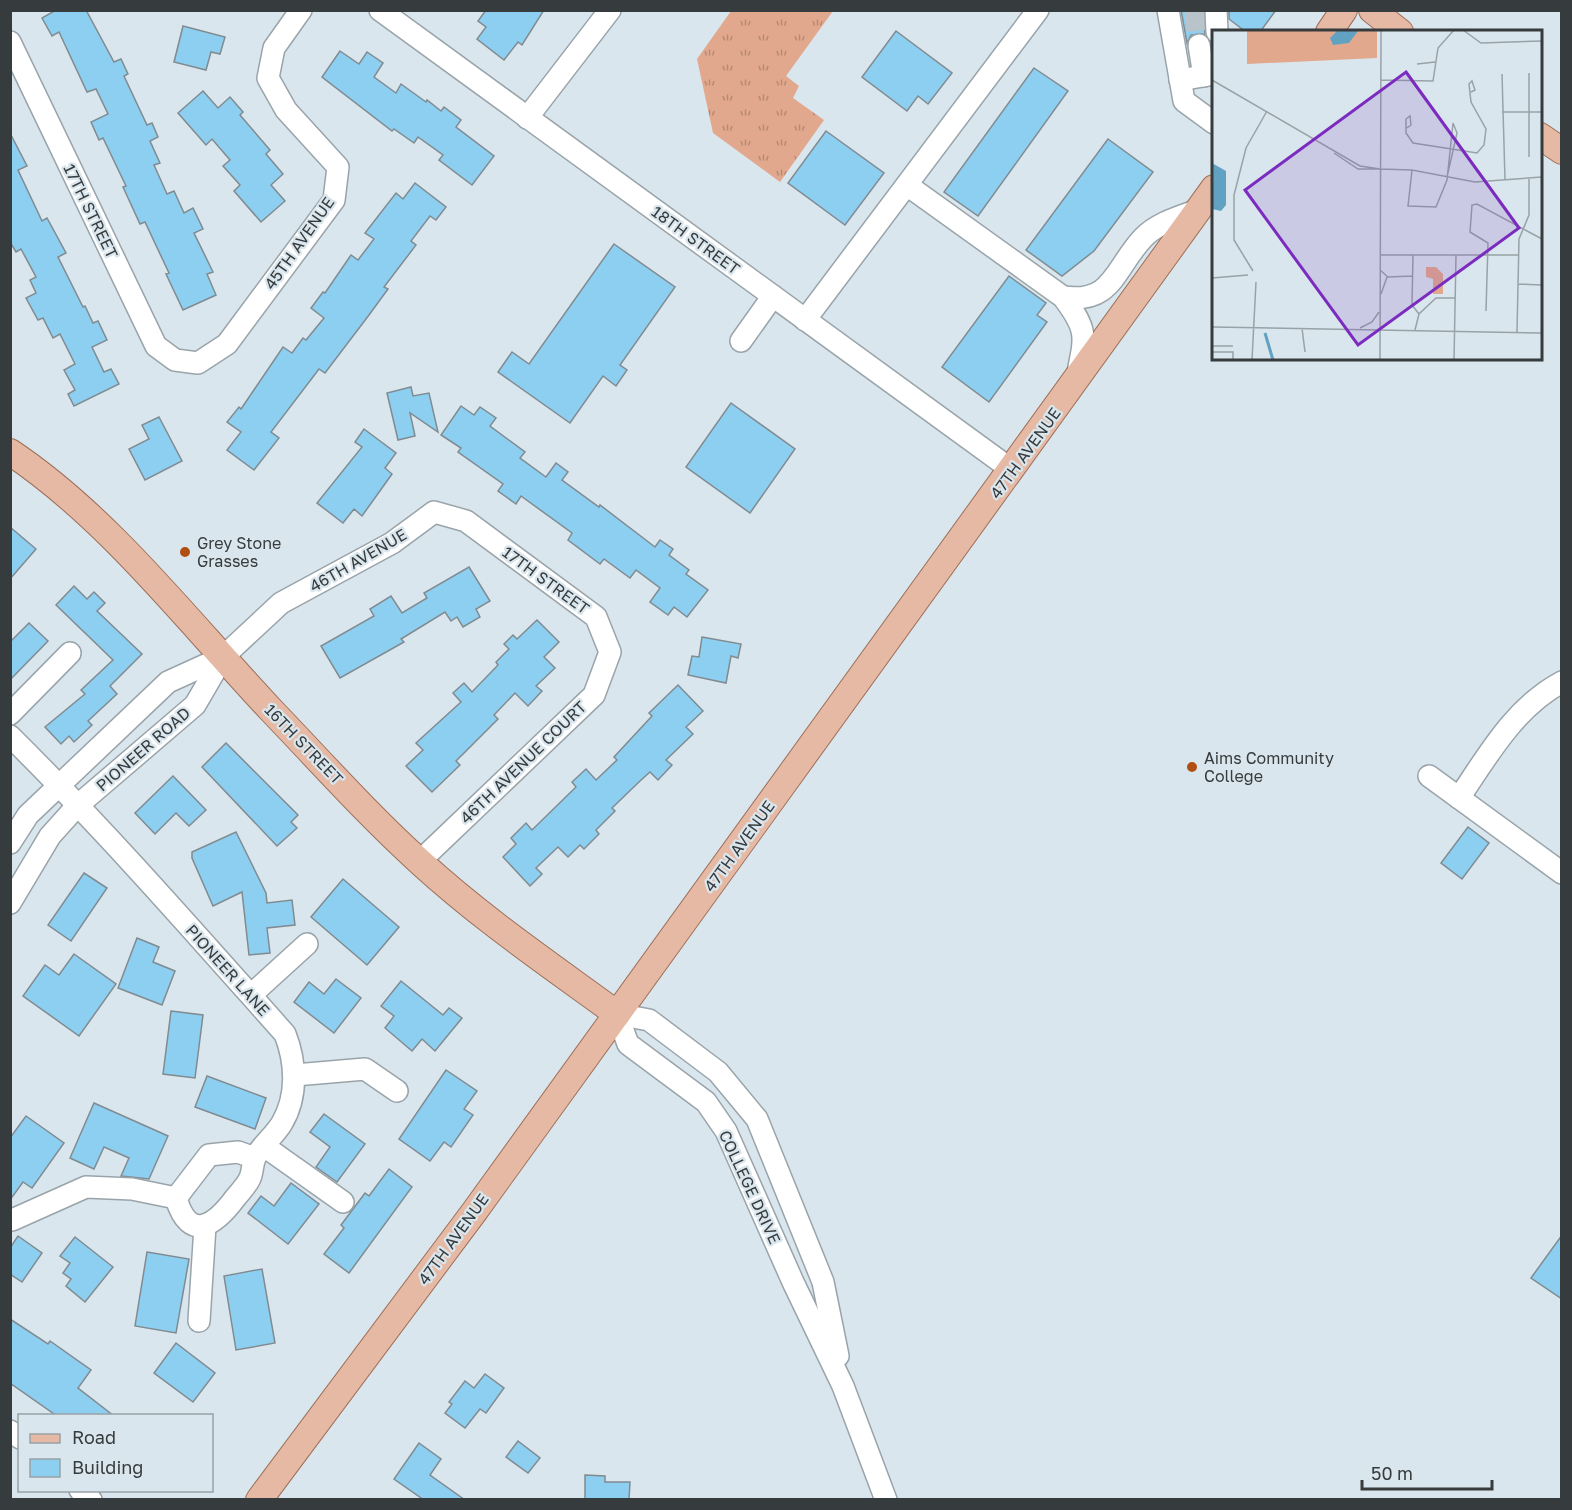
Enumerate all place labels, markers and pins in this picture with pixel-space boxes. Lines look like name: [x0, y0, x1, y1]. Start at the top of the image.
place label: Grey Stone Grasses: [197, 533, 281, 571]
marker: Grey Stone Grasses: [178, 545, 192, 559]
place label: Aims Community College: [1204, 748, 1334, 786]
marker: Aims Community College: [1185, 760, 1199, 774]

